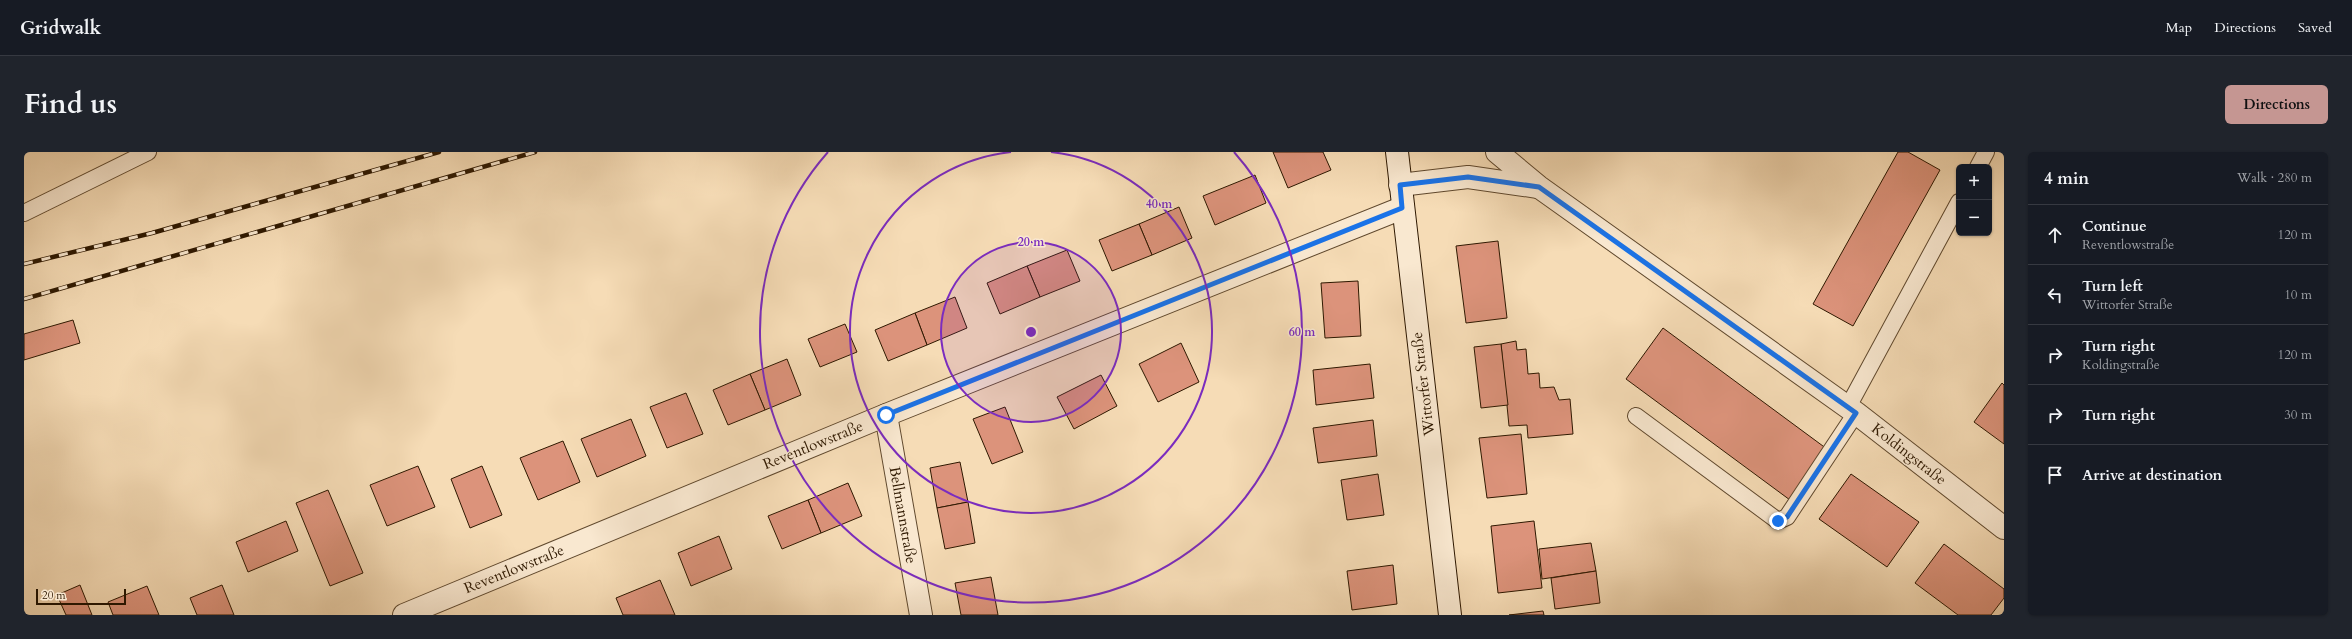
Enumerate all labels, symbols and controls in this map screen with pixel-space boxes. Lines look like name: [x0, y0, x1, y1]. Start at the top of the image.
text: Gridwalk: [20, 15, 101, 41]
text: Map: [2166, 18, 2192, 37]
text: Directions: [2214, 18, 2276, 37]
text: Saved: [2298, 18, 2332, 37]
text: Find us: [24, 85, 117, 123]
button: Directions: [2225, 85, 2328, 124]
map controls: [1956, 164, 1992, 236]
button: +: [1956, 164, 1992, 200]
text: 4 min: [2044, 167, 2089, 190]
text: Walk · 280 m: [2237, 169, 2312, 187]
text: 40 m: [1146, 196, 1173, 212]
button: −: [1956, 200, 1992, 236]
text: Continue: [2082, 216, 2147, 236]
icon: ahead: [2044, 224, 2066, 246]
text: 120 m: [2278, 226, 2312, 244]
text: 20 m: [1018, 234, 1045, 250]
text: Reventlowstraße: [2082, 236, 2174, 254]
text: Turn left: [2082, 276, 2143, 296]
icon: left: [2044, 284, 2066, 306]
text: 10 m: [2284, 286, 2312, 304]
text: Wittorfer Straße: [2082, 296, 2173, 314]
text: 60 m: [1289, 324, 1316, 340]
centre of rings: [1024, 325, 1038, 339]
street label: Wittorfer Straße: [1407, 331, 1439, 438]
text: Turn right: [2082, 336, 2155, 356]
icon: right: [2044, 344, 2066, 366]
text: 120 m: [2278, 346, 2312, 364]
text: Koldingstraße: [2082, 356, 2160, 374]
icon: right: [2044, 404, 2066, 426]
text: Turn right: [2082, 405, 2155, 425]
route start: [877, 406, 895, 424]
text: 30 m: [2284, 406, 2312, 424]
street label: Reventlowstraße: [760, 416, 866, 474]
street label: Koldingstraße: [1868, 419, 1951, 490]
icon: arrive: [2044, 464, 2066, 486]
street label: Bellmannstraße: [885, 465, 921, 565]
text: Arrive at destination: [2082, 465, 2222, 485]
route end: [1769, 512, 1787, 530]
street label: Reventlowstraße: [461, 540, 567, 598]
scale bar: [36, 587, 126, 606]
text: 20 m: [42, 588, 66, 603]

